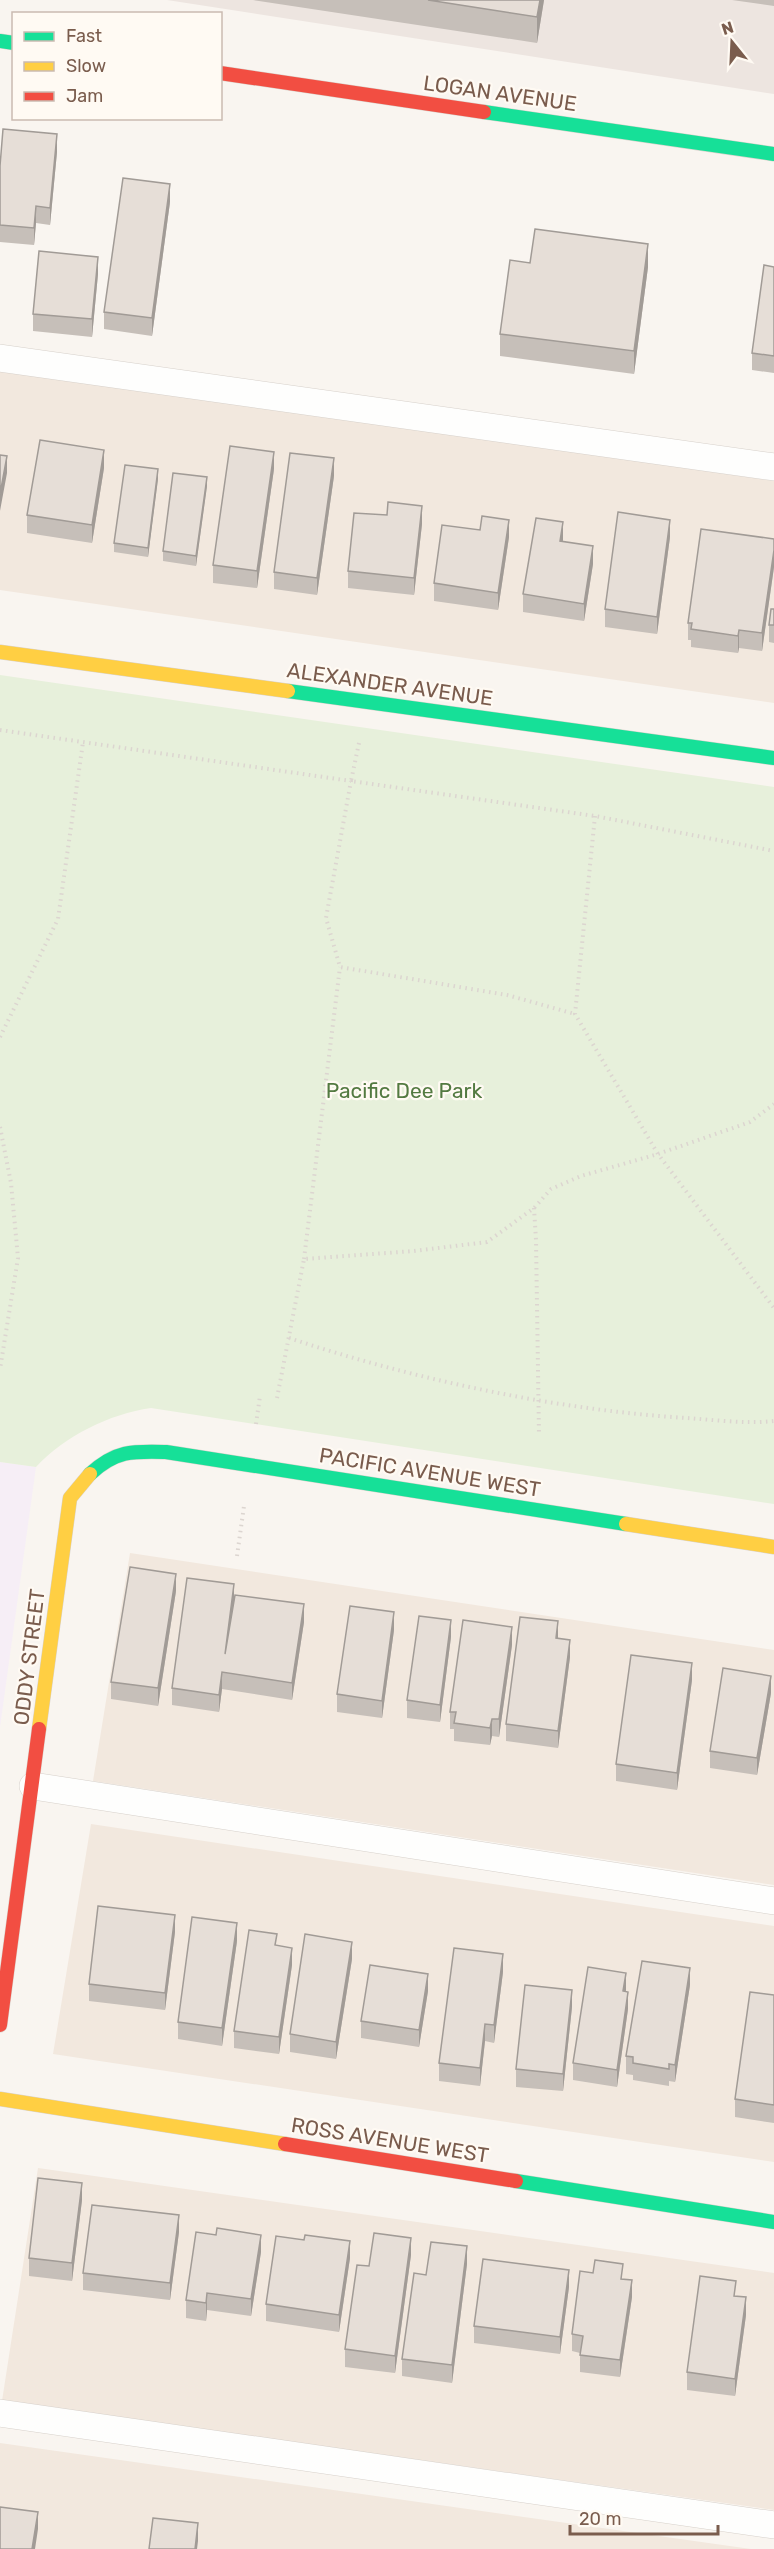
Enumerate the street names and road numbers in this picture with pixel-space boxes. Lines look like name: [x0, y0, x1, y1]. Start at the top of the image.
street label: LOGAN AVENUE: [422, 70, 578, 116]
street label: ALEXANDER AVENUE: [285, 657, 495, 711]
street label: PACIFIC AVENUE WEST: [318, 1442, 542, 1502]
street label: ODDY STREET: [8, 1587, 50, 1727]
street label: ROSS AVENUE WEST: [289, 2112, 491, 2168]

